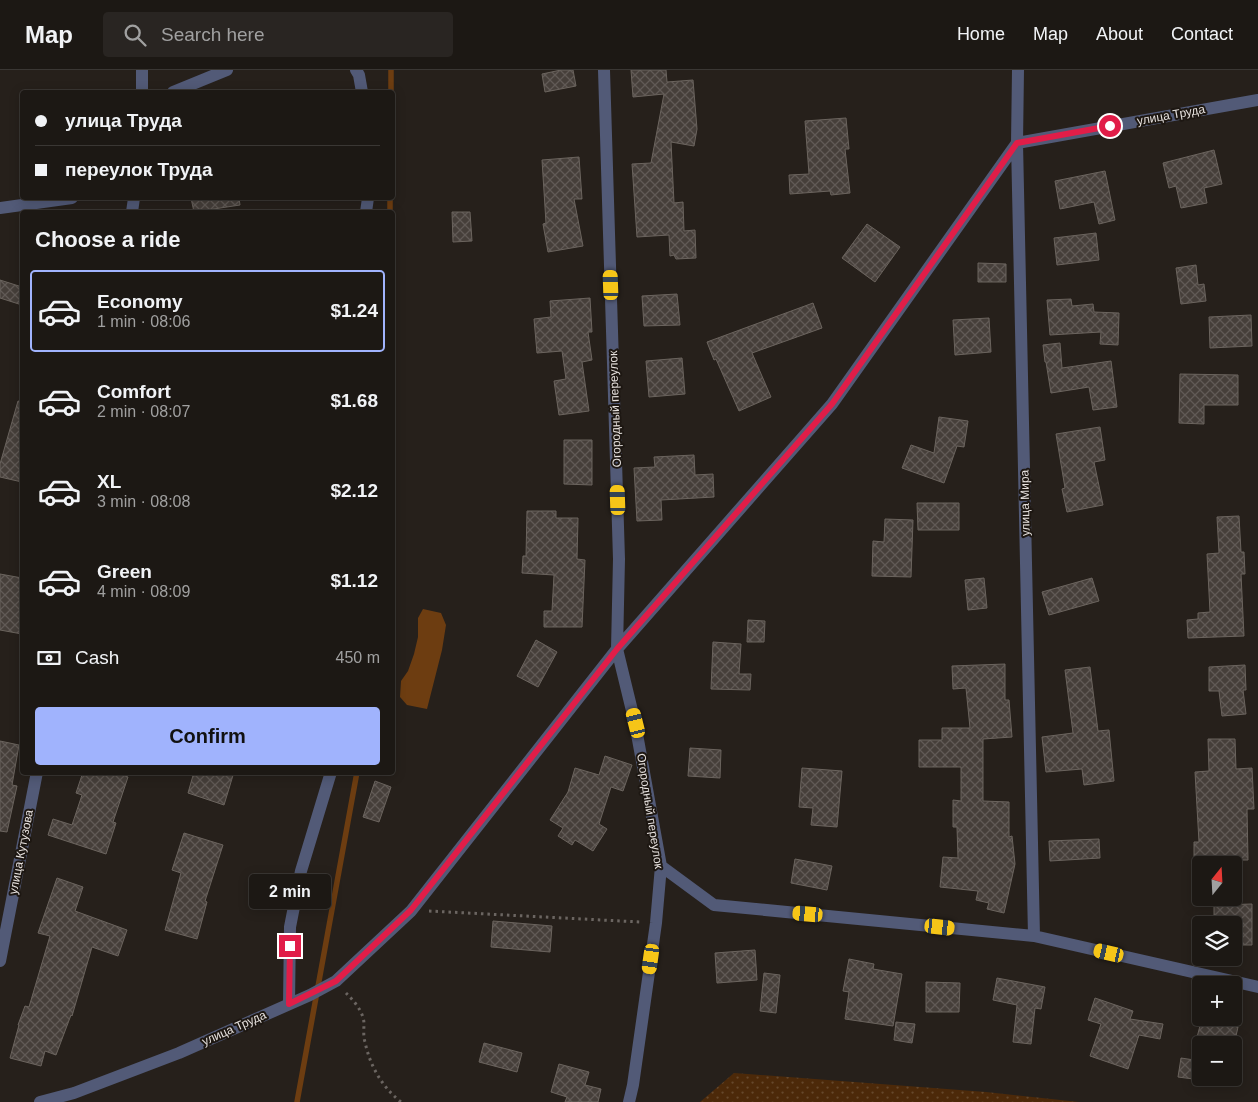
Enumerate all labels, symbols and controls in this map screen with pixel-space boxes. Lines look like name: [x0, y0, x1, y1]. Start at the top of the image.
search box: [103, 12, 453, 57]
text: Map: [25, 21, 73, 48]
icon: search: [121, 21, 149, 49]
text: Search here: [161, 24, 265, 45]
text: Home: [957, 24, 1005, 44]
text: Map: [1033, 24, 1068, 44]
text: About: [1096, 24, 1143, 44]
text: Contact: [1171, 24, 1233, 44]
street label: улица Труда: [1136, 102, 1206, 128]
text: улица Труда: [65, 110, 182, 131]
route start: [1099, 115, 1121, 137]
text: переулок Труда: [65, 159, 212, 180]
text: Choose a ride: [35, 227, 180, 252]
car: [602, 270, 619, 300]
icon: car: [37, 289, 82, 334]
text: Economy: [97, 291, 183, 312]
text: $1.24: [330, 300, 378, 321]
text: 1 min · 08:06: [97, 313, 190, 330]
street label: Огородный переулок: [606, 350, 624, 468]
icon: car: [37, 379, 82, 424]
text: Comfort: [97, 381, 171, 402]
text: $1.68: [330, 390, 378, 411]
text: 2 min · 08:07: [97, 403, 190, 420]
icon: car: [37, 469, 82, 514]
street label: улица Мира: [1017, 469, 1033, 536]
text: XL: [97, 471, 121, 492]
text: $2.12: [330, 480, 378, 501]
car: [609, 485, 626, 515]
text: 3 min · 08:08: [97, 493, 190, 510]
icon: car: [37, 559, 82, 604]
text: Green: [97, 561, 152, 582]
text: $1.12: [330, 570, 378, 591]
text: 4 min · 08:09: [97, 583, 190, 600]
icon: cash: [35, 644, 63, 672]
text: Cash: [75, 647, 119, 668]
text: 450 m: [336, 649, 380, 666]
button: Confirm: [35, 707, 380, 765]
car: [625, 707, 646, 739]
street label: Огородный переулок: [634, 752, 666, 870]
street label: улица Кутузова: [6, 808, 36, 895]
north arrow: [1192, 856, 1242, 906]
map controls: [1192, 856, 1242, 1086]
callout: 2 min: [249, 874, 331, 908]
text: 2 min: [269, 883, 311, 900]
car: [792, 905, 823, 923]
button: layers: [1192, 916, 1242, 966]
car: [924, 918, 955, 936]
route end: [279, 935, 301, 957]
car: [1092, 942, 1125, 964]
car: [641, 943, 660, 975]
button: +: [1192, 976, 1242, 1026]
street label: улица Труда: [200, 1007, 269, 1048]
button: −: [1192, 1036, 1242, 1086]

